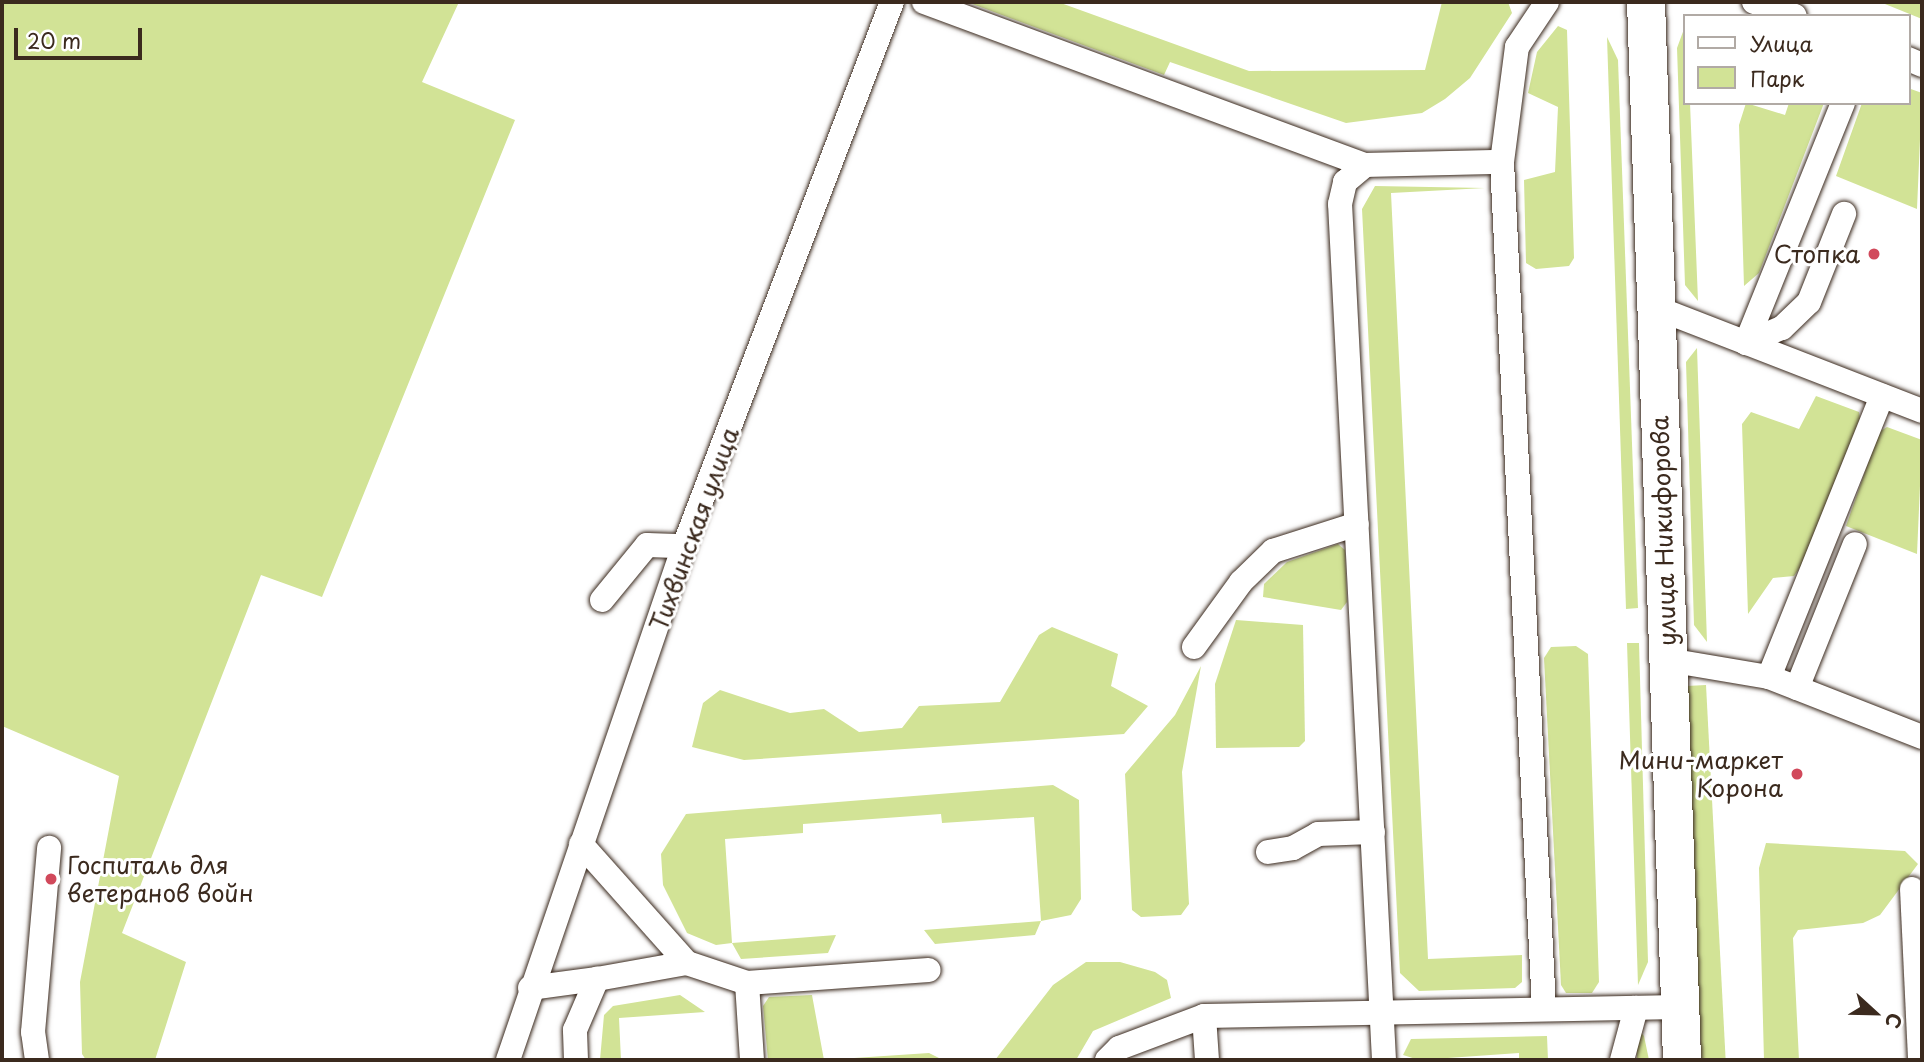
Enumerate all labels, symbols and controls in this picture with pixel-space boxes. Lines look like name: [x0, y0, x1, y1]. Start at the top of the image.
scale bar: [18, 14, 145, 58]
legend: [1682, 14, 1910, 105]
text: 20 m: [27, 24, 81, 56]
text: Улица: [1750, 27, 1813, 59]
text: Парк: [1750, 62, 1804, 94]
place label: Стопка: [1774, 240, 1860, 268]
marker: Стопка: [1866, 246, 1882, 262]
street label: улица Никифорова: [1645, 415, 1681, 647]
street label: Тихвинская улица: [644, 423, 744, 635]
place label: Мини-маркет Корона: [1619, 746, 1783, 802]
marker: Мини-маркет Корона: [1789, 766, 1805, 782]
place label: Госпиталь для ветеранов войн: [67, 851, 254, 907]
marker: Госпиталь для ветеранов войн: [41, 869, 61, 889]
north arrow: [1840, 978, 1910, 1048]
text: С: [1879, 1009, 1910, 1033]

